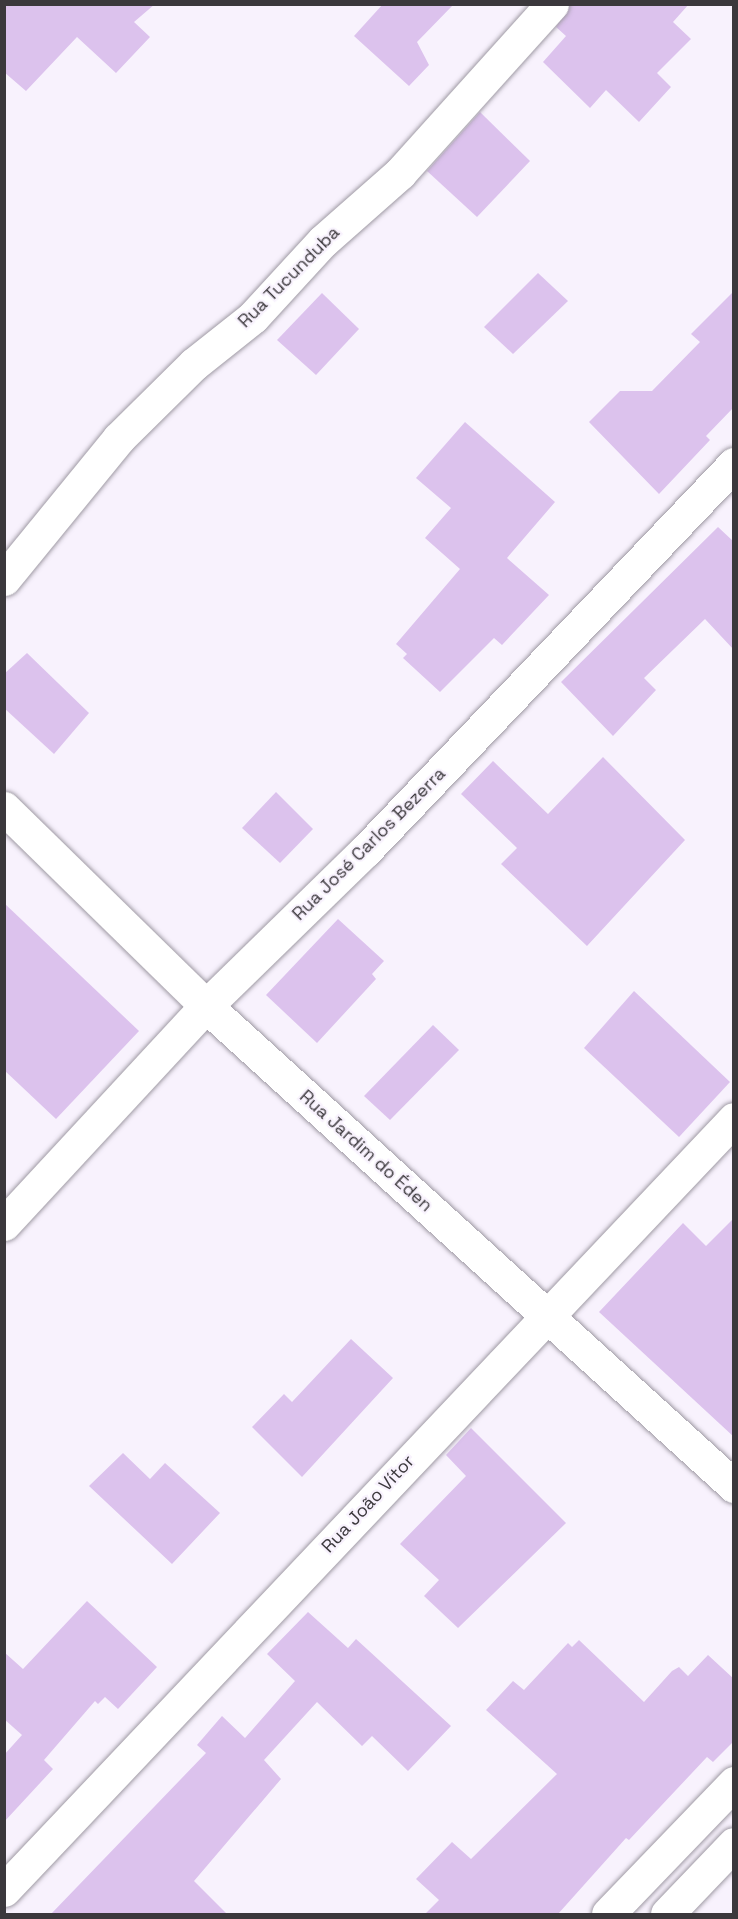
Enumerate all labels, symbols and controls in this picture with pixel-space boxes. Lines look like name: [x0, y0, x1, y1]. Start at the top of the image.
street label: Rua Tucunduba: [234, 222, 344, 332]
street label: Rua José Carlos Bezerra: [288, 763, 450, 925]
street label: Rua Jardim do Éden: [295, 1086, 437, 1216]
street label: Rua João Vítor: [317, 1451, 419, 1557]

